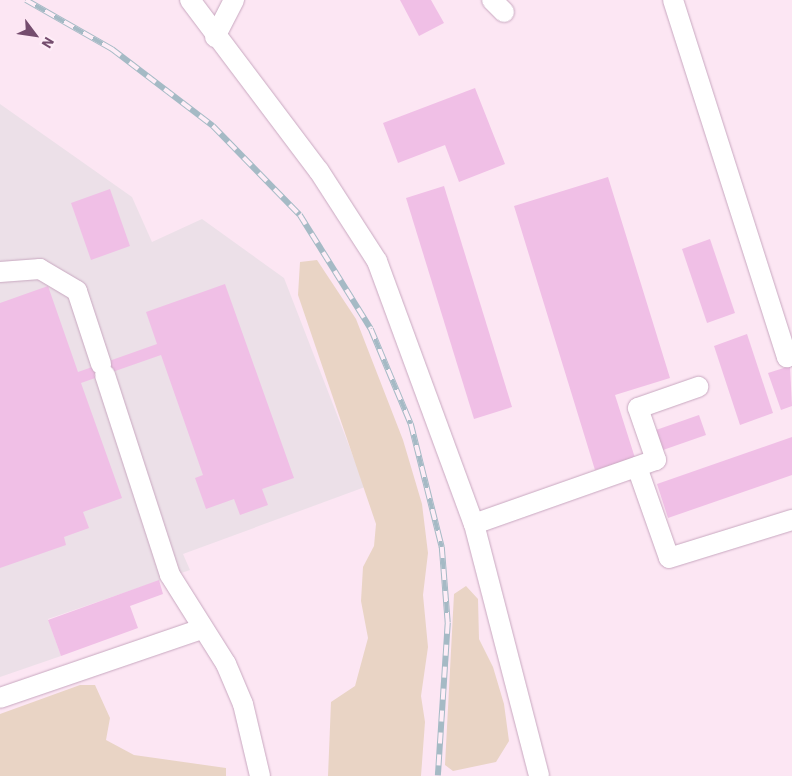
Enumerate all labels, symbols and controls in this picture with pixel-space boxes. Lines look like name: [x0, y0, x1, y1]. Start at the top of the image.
north arrow: [10, 10, 60, 60]
text: N: [38, 34, 58, 52]

